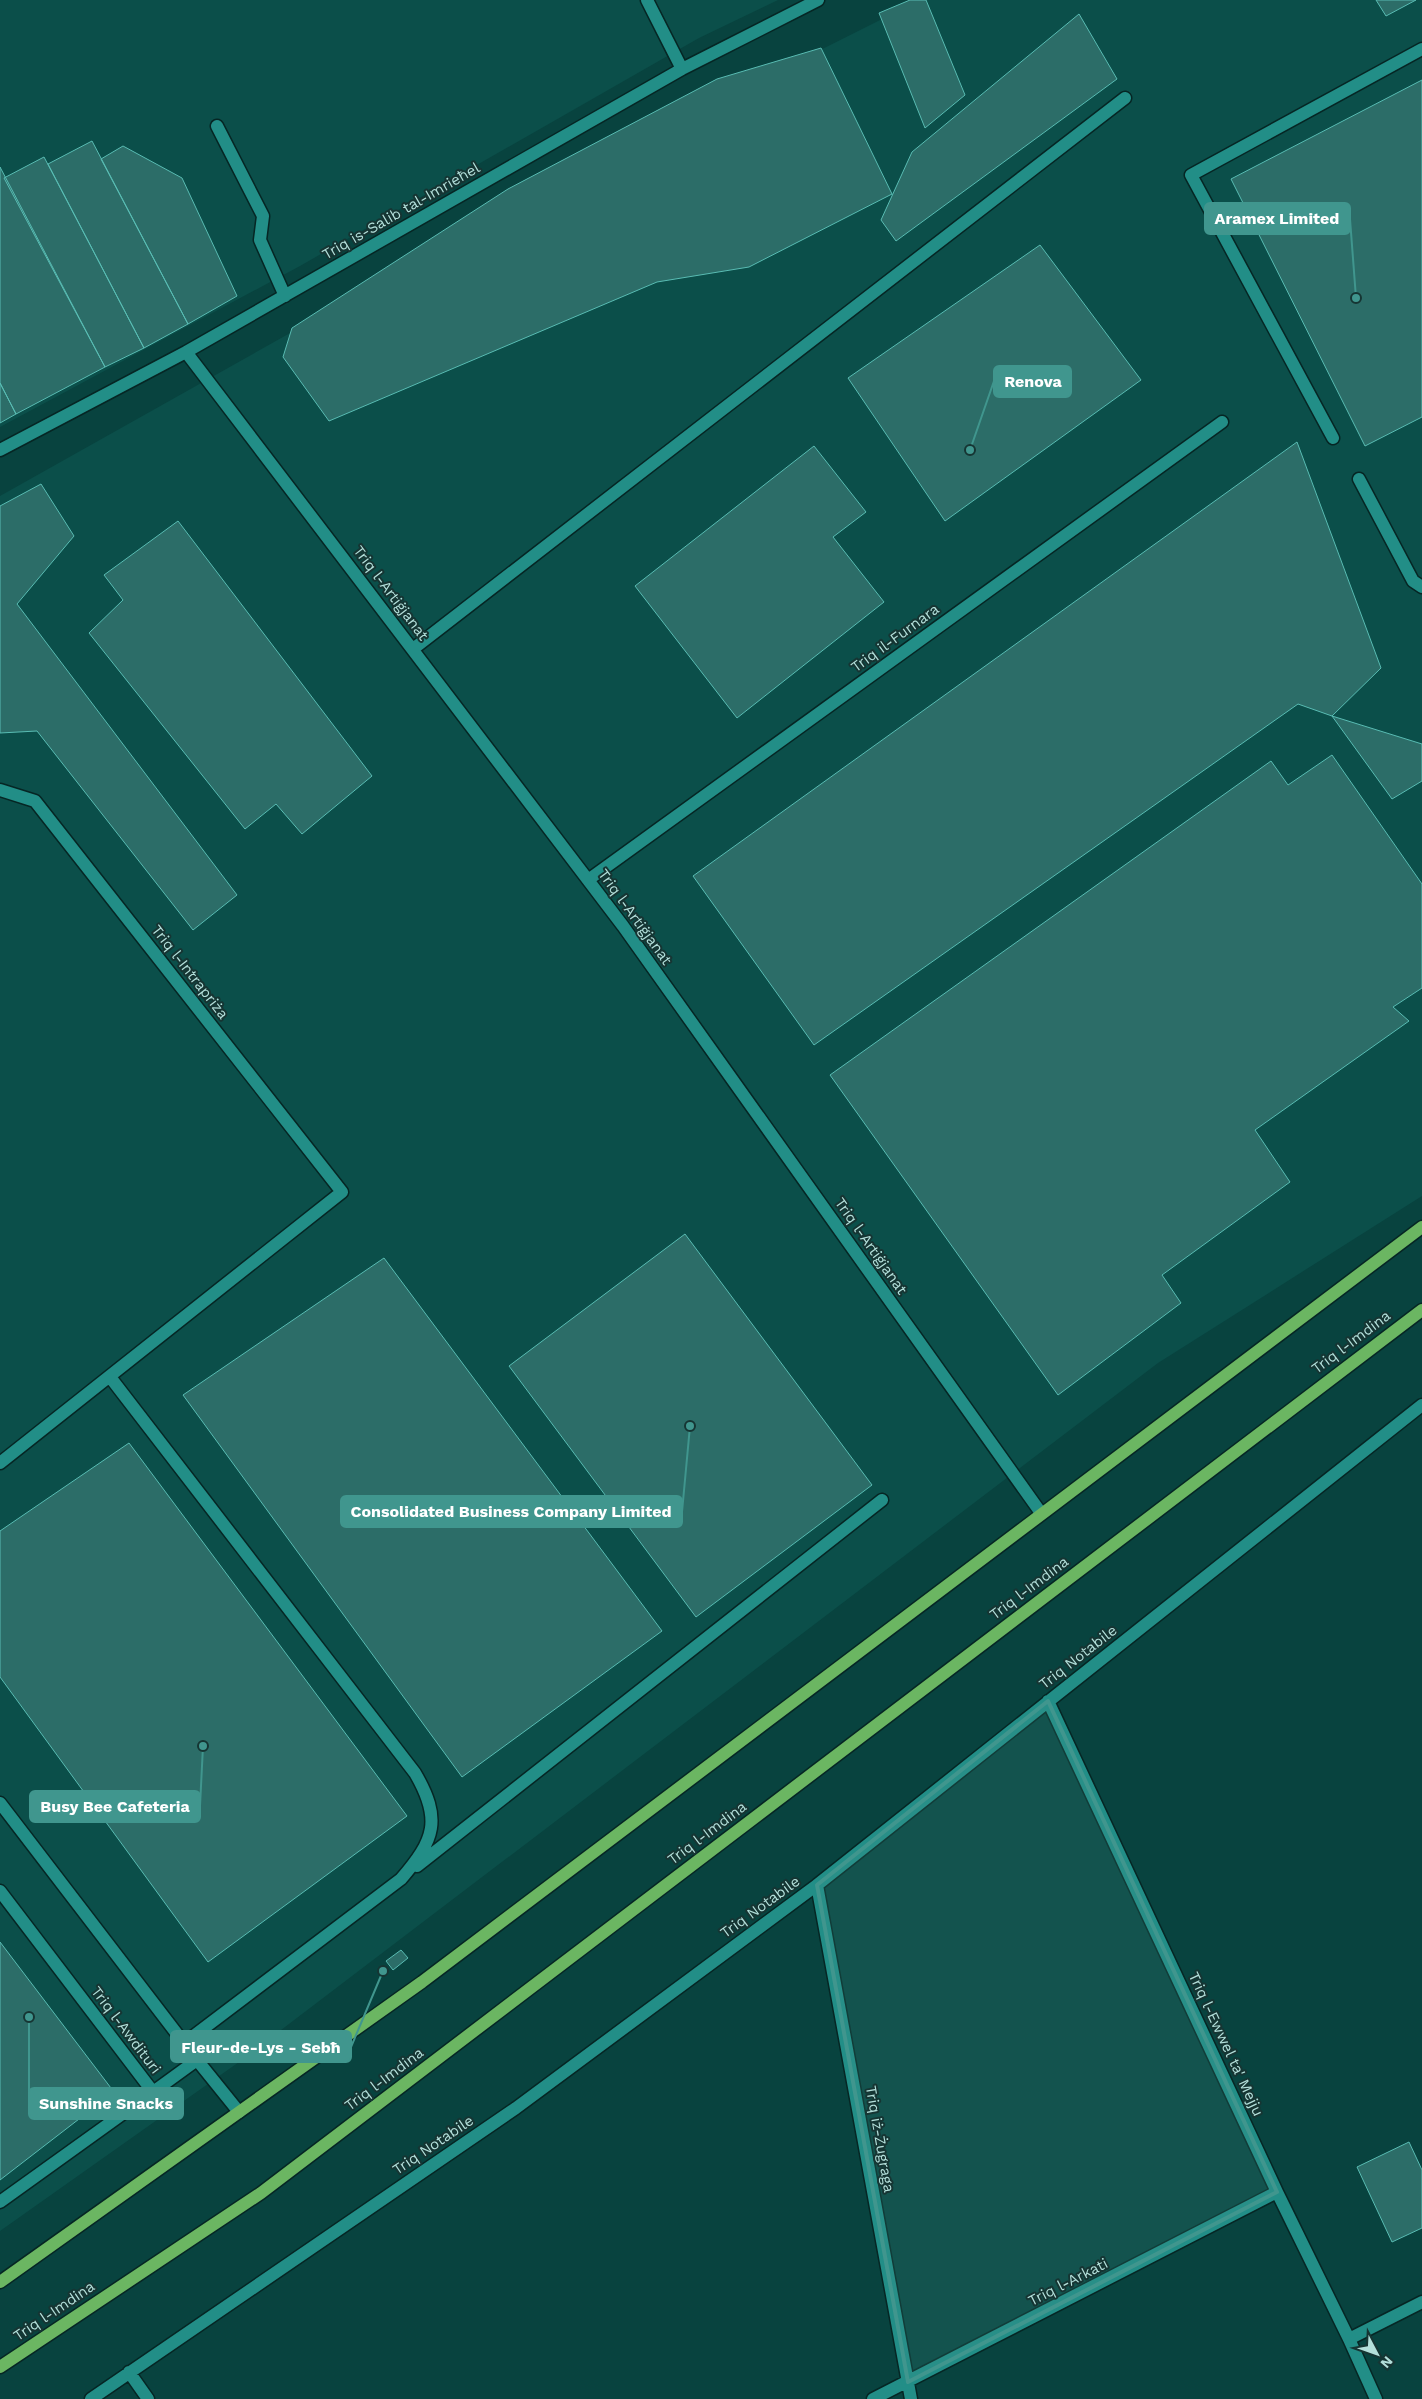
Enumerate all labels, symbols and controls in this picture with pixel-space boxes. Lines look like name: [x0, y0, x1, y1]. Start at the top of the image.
street label: Triq is-Salib tal-Imrieħel: [319, 158, 483, 264]
callout: Aramex Limited: [1205, 203, 1350, 234]
text: Aramex Limited: [1215, 209, 1339, 228]
callout: Renova: [994, 366, 1071, 397]
text: Renova: [1004, 372, 1063, 391]
street label: Triq l-Artiġjanat: [349, 542, 433, 645]
street label: Triq il-Furnara: [848, 600, 943, 676]
street label: Triq l-Artiġjanat: [594, 866, 676, 969]
street label: Triq l-Intrapriża: [148, 921, 233, 1023]
street label: Triq l-Artiġjanat: [831, 1194, 911, 1298]
street label: Triq l-Imdina: [1308, 1306, 1394, 1378]
callout: Consolidated Business Company Limited: [341, 1496, 682, 1527]
text: Consolidated Business Company Limited: [351, 1502, 671, 1521]
street label: Triq l-Imdina: [986, 1552, 1072, 1624]
street label: Triq Notabile: [1035, 1621, 1121, 1693]
callout: Busy Bee Cafeteria: [30, 1791, 200, 1822]
text: Busy Bee Cafeteria: [40, 1797, 190, 1816]
street label: Triq l-Imdina: [664, 1797, 750, 1869]
street label: Triq Notabile: [717, 1872, 803, 1942]
street label: Triq l-Ewwel ta' Mejju: [1185, 1969, 1267, 2119]
street label: Triq l-Awdituri: [87, 1983, 165, 2077]
callout: Fleur-de-Lys - Sebħ: [171, 2031, 351, 2062]
text: Fleur-de-Lys - Sebħ: [181, 2038, 341, 2057]
street label: Triq l-Imdina: [341, 2043, 427, 2115]
street label: Triq iż-Żugraga: [862, 2084, 898, 2194]
callout: Sunshine Snacks: [29, 2088, 183, 2119]
text: Sunshine Snacks: [39, 2094, 173, 2113]
street label: Triq Notabile: [389, 2111, 477, 2179]
street label: Triq l-Arkati: [1025, 2254, 1111, 2310]
street label: Triq l-Imdina: [10, 2277, 98, 2345]
north arrow: [1352, 2329, 1402, 2379]
text: N: [1377, 2353, 1396, 2372]

